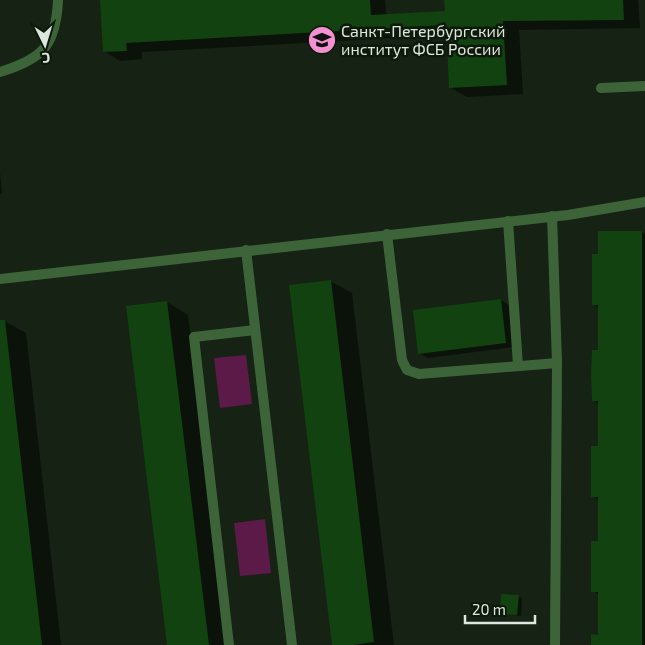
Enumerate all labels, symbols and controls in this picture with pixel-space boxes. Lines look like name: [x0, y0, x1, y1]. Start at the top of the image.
north arrow: [20, 20, 70, 70]
place label: Санкт-Петербургский институт ФСБ России: [341, 21, 505, 59]
school or university icon: Санкт-Петербургский институт ФСБ России: [307, 25, 337, 55]
text: С: [41, 50, 51, 67]
scale bar: [465, 592, 535, 624]
text: 20 m: [472, 600, 506, 618]

